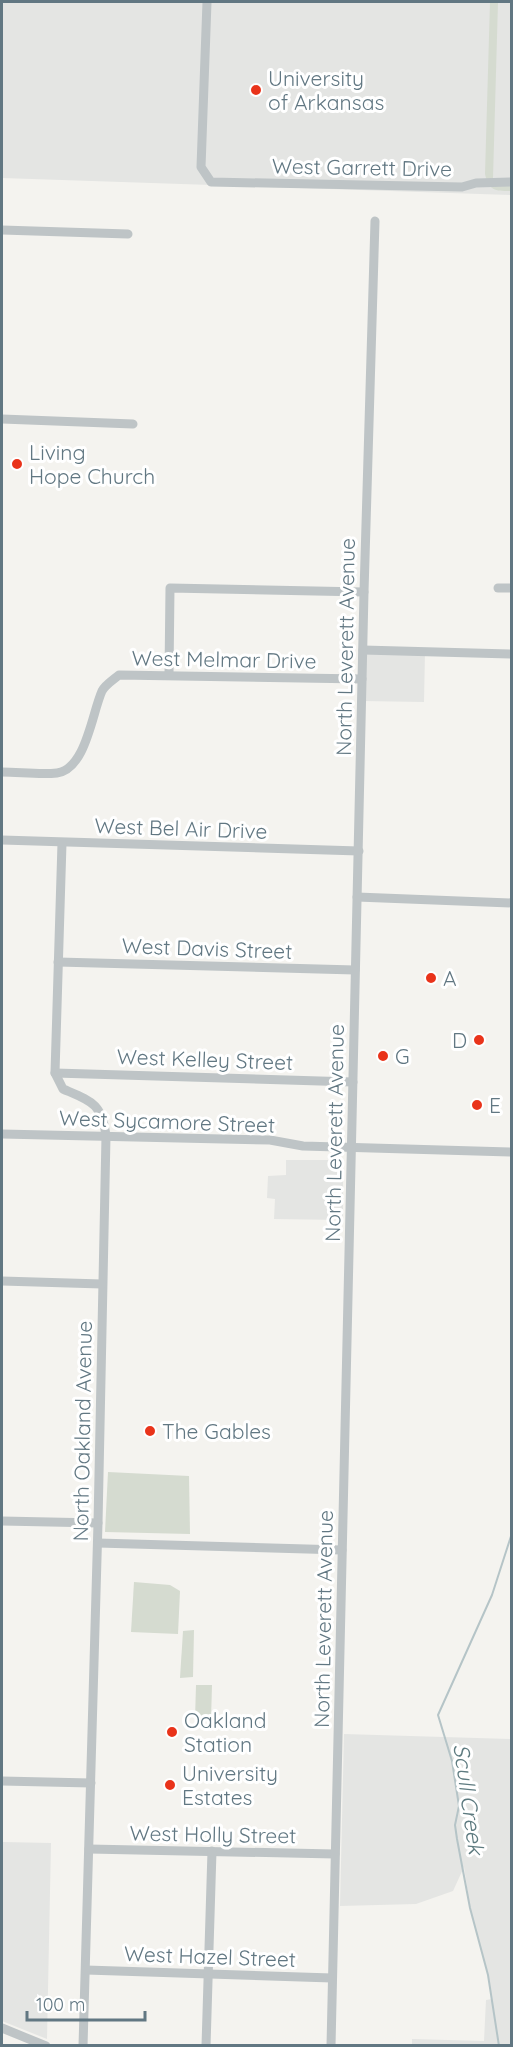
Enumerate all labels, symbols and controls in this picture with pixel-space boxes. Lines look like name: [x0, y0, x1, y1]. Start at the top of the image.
place label: University of Arkansas: [268, 65, 384, 115]
marker: University of Arkansas: [249, 83, 263, 97]
street label: West Garrett Drive: [272, 152, 452, 182]
place label: Living Hope Church: [29, 439, 155, 489]
marker: Living Hope Church: [10, 457, 24, 471]
street label: North Leverett Avenue: [330, 538, 360, 756]
street label: West Melmar Drive: [131, 644, 317, 674]
street label: West Bel Air Drive: [94, 812, 268, 844]
street label: West Davis Street: [121, 932, 293, 964]
place label: A: [443, 965, 457, 991]
marker: A: [424, 971, 438, 985]
street label: North Leverett Avenue: [319, 1024, 349, 1242]
place label: D: [452, 1027, 467, 1053]
marker: D: [472, 1033, 486, 1047]
street label: West Kelley Street: [116, 1043, 294, 1075]
place label: G: [395, 1043, 410, 1069]
marker: G: [376, 1049, 390, 1063]
place label: E: [489, 1092, 501, 1118]
marker: E: [470, 1098, 484, 1112]
street label: West Sycamore Street: [59, 1104, 275, 1138]
street label: North Oakland Avenue: [67, 1320, 97, 1542]
place label: The Gables: [162, 1418, 271, 1444]
marker: The Gables: [143, 1424, 157, 1438]
street label: North Leverett Avenue: [308, 1510, 338, 1728]
place label: Oakland Station: [184, 1707, 266, 1757]
marker: Oakland Station: [165, 1725, 179, 1739]
water label: Scull Creek: [447, 1742, 491, 1858]
place label: University Estates: [182, 1760, 278, 1810]
marker: University Estates: [163, 1778, 177, 1792]
street label: West Holly Street: [129, 1820, 297, 1848]
street label: West Hazel Street: [124, 1940, 296, 1972]
scale bar: [27, 1984, 146, 2022]
text: 100 m: [36, 1993, 85, 2016]

